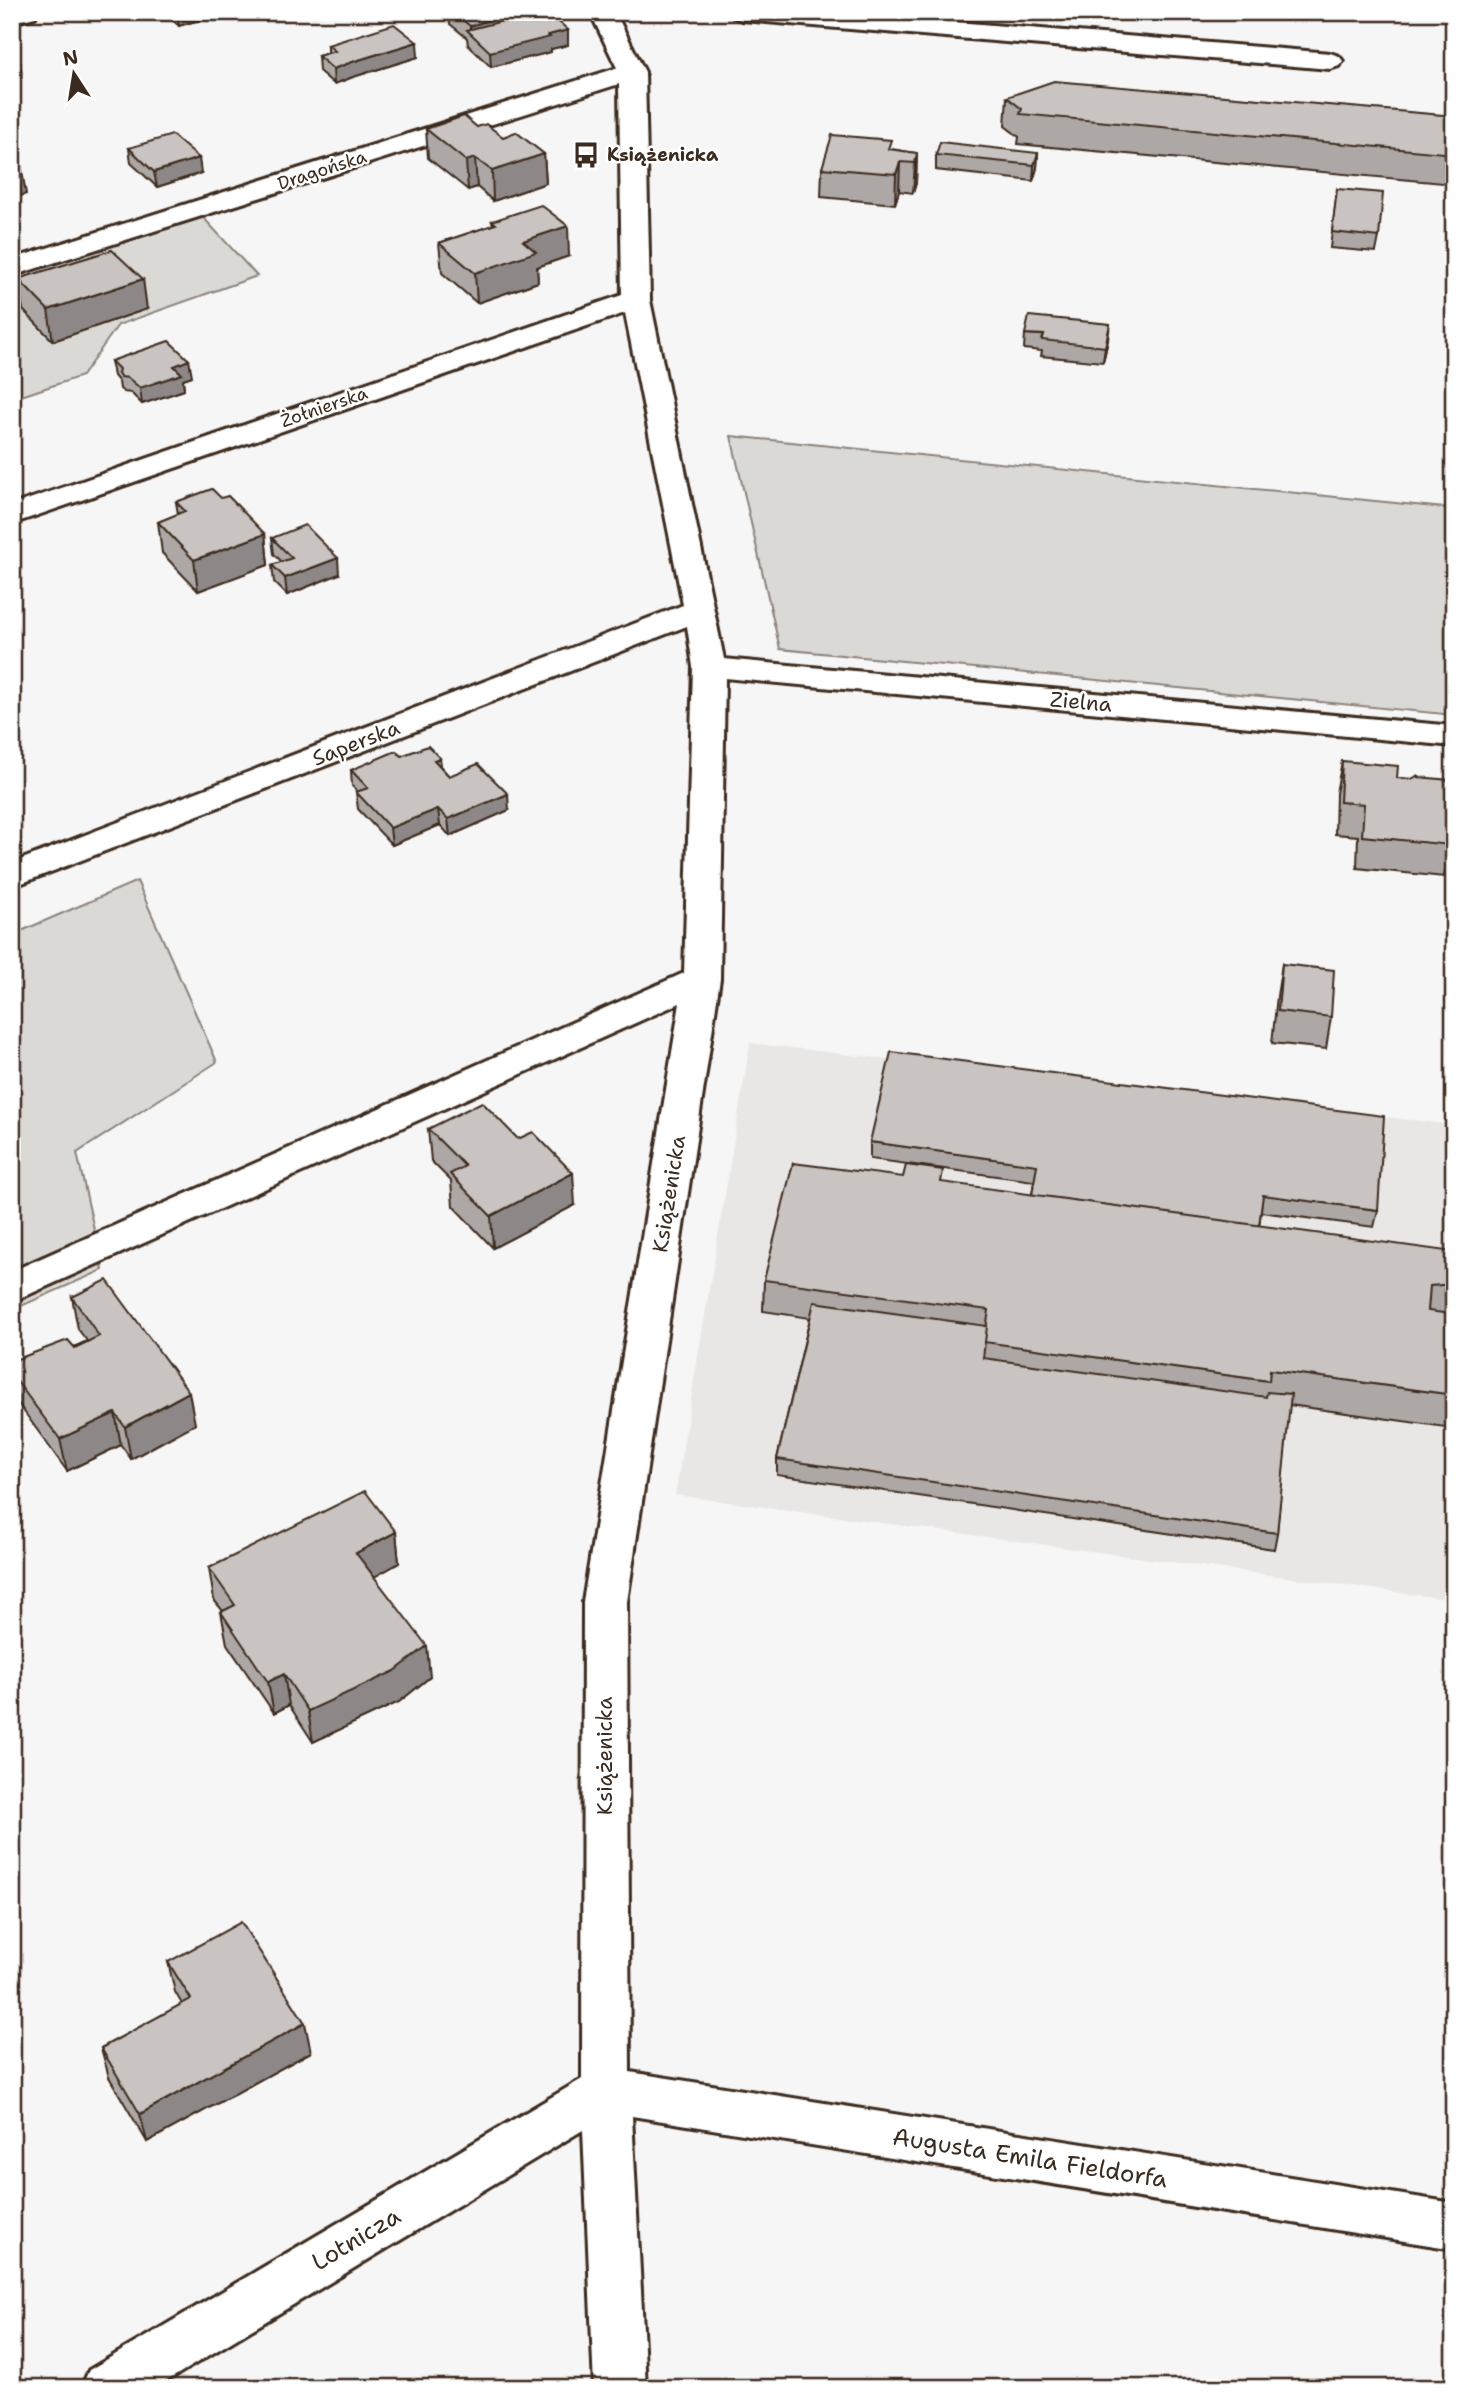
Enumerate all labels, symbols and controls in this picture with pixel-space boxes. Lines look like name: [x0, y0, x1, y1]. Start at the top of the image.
north arrow: [38, 38, 108, 108]
text: N: [61, 44, 81, 72]
bus stop icon: Książenicka: [571, 140, 601, 170]
place label: Książenicka: [607, 143, 719, 167]
street label: Dragońska: [274, 144, 370, 196]
street label: Żołnierska: [277, 381, 371, 433]
street label: Zielna: [1049, 685, 1113, 719]
street label: Saperska: [308, 714, 404, 772]
street label: Książenicka: [646, 1133, 692, 1255]
street label: Książenicka: [591, 1697, 619, 1815]
street label: Augusta Emila Fieldorfa: [890, 2120, 1170, 2196]
street label: Lotnicza: [306, 2200, 406, 2278]

